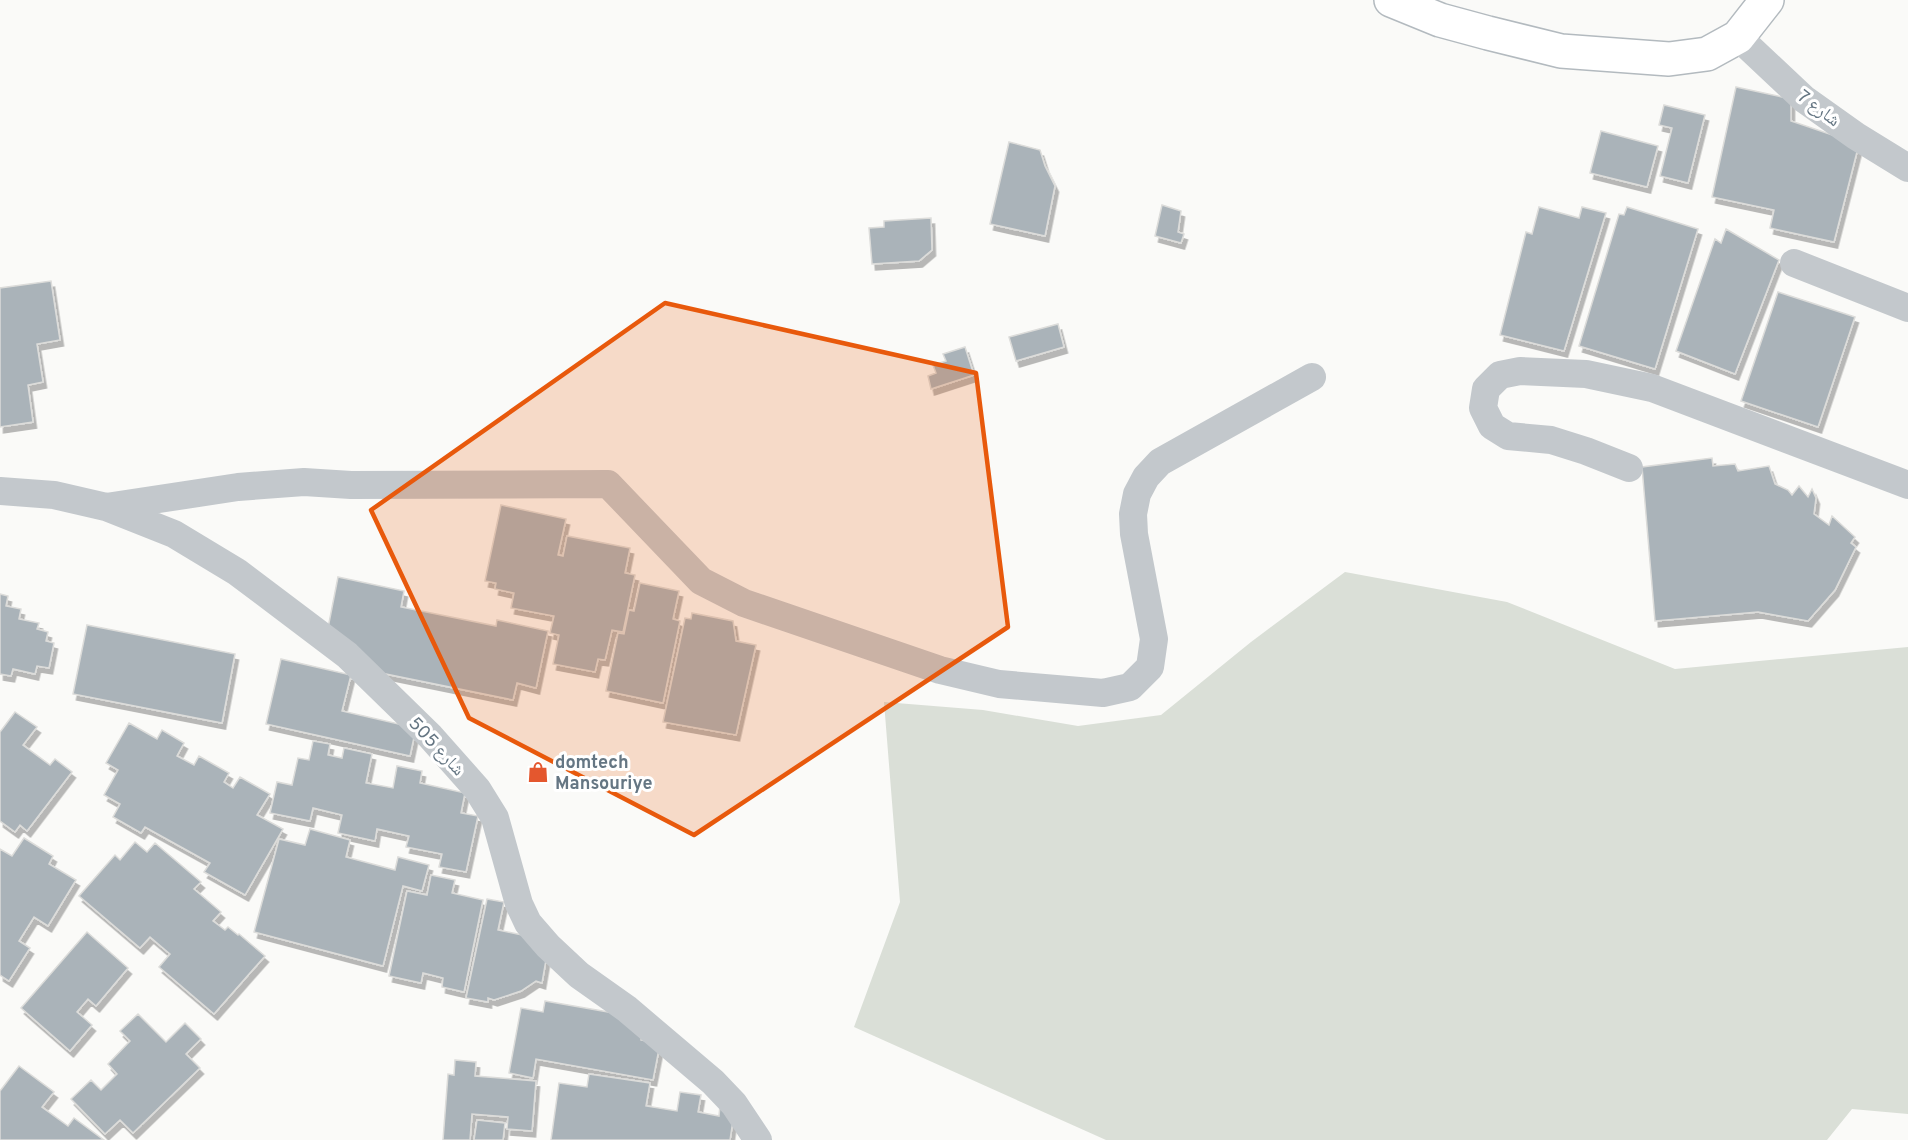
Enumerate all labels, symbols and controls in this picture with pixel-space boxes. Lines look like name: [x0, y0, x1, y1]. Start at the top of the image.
street label: شارع 7: [1792, 86, 1844, 133]
street label: شارع 505: [403, 713, 469, 781]
place label: domtech Mansouriye: [555, 752, 652, 796]
shop icon: domtech Mansouriye: [526, 760, 550, 784]

